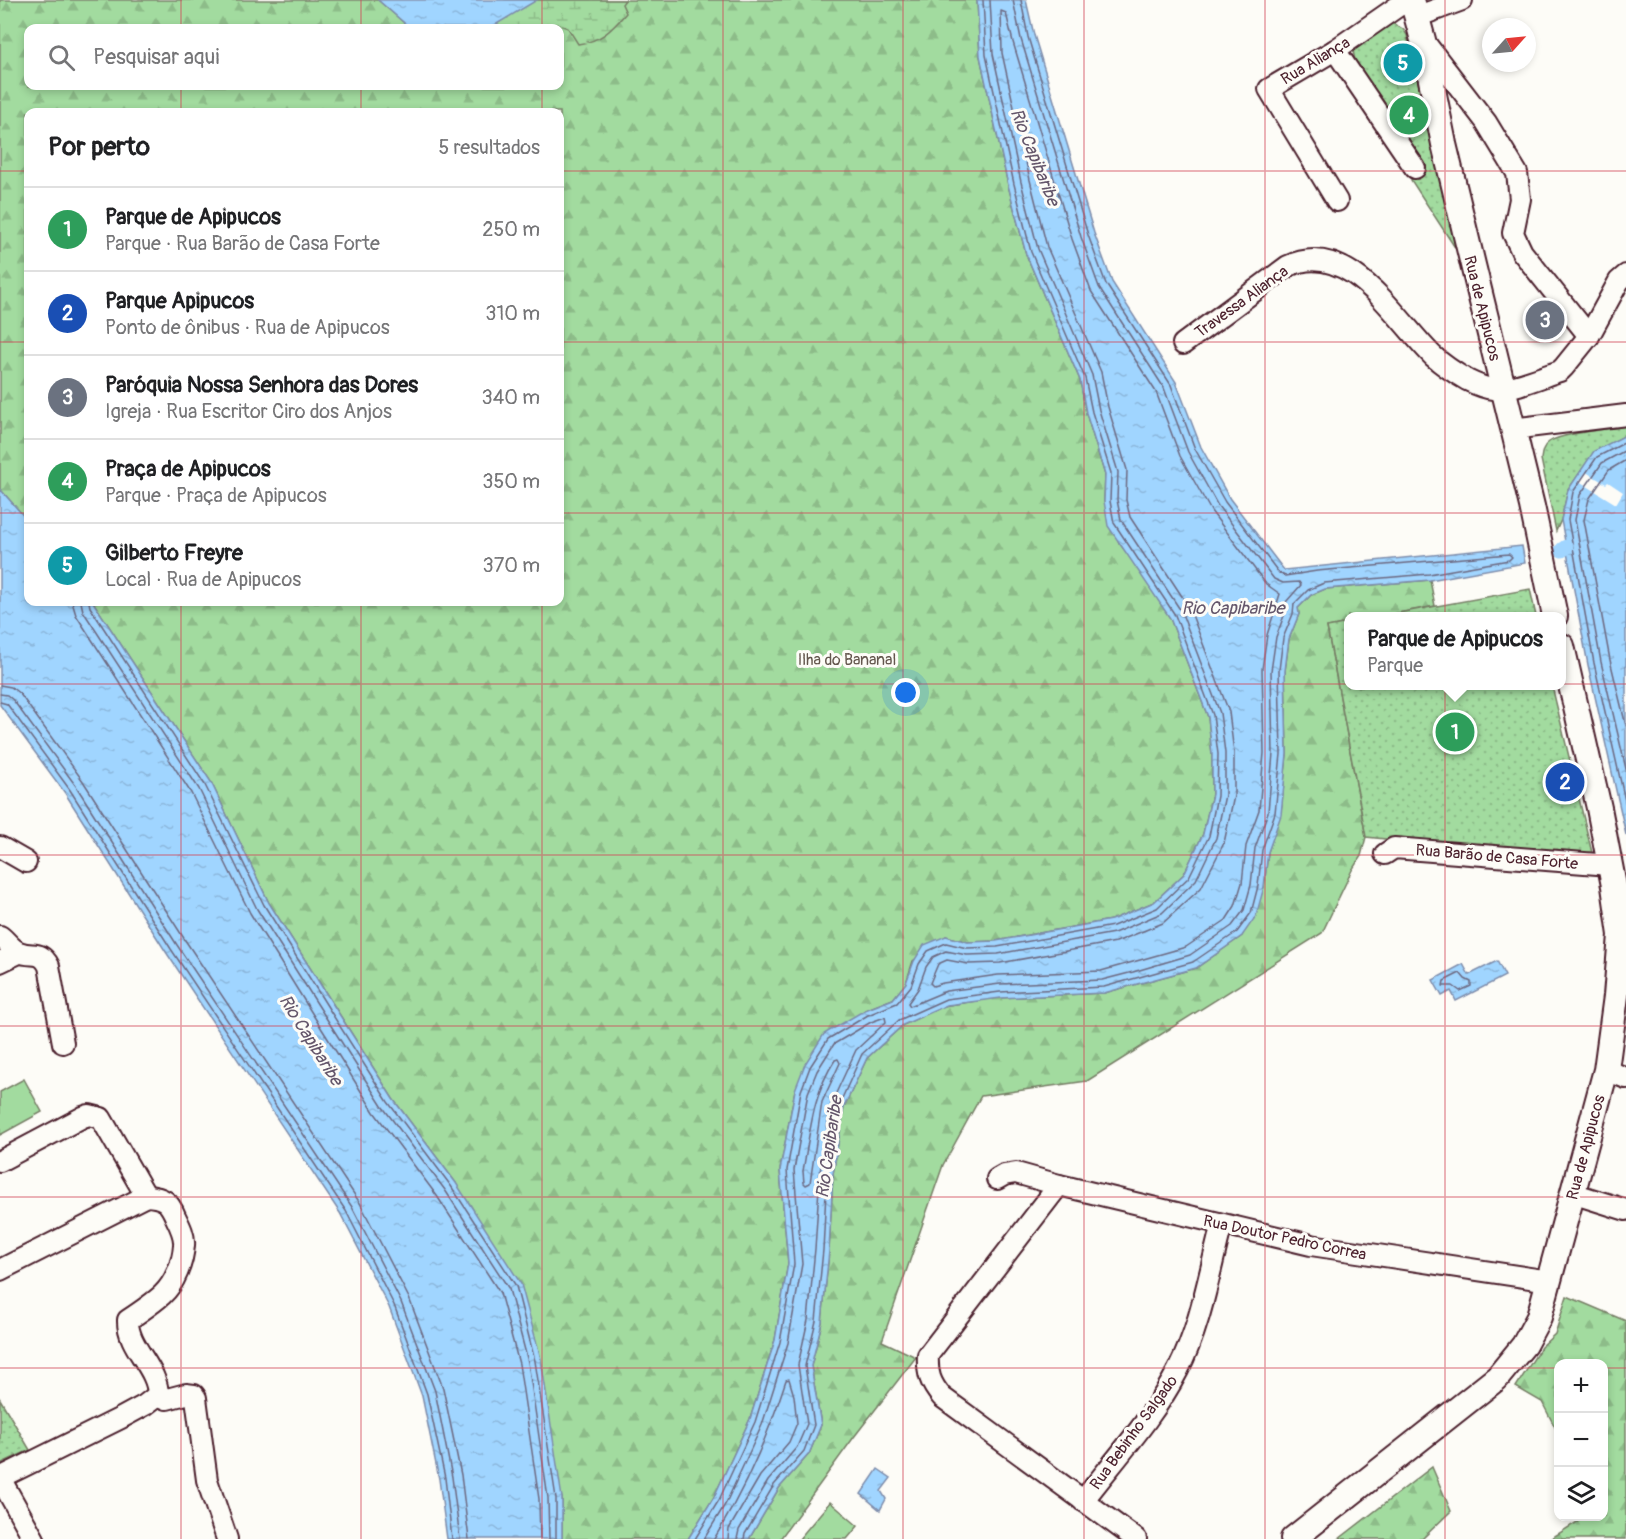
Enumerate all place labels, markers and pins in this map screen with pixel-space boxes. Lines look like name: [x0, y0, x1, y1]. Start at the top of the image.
pin: 5: [1384, 40, 1422, 86]
pin: 4: [1390, 92, 1428, 138]
pin: 3: [1526, 298, 1564, 342]
pin: 1: [1436, 710, 1474, 754]
pin: 2: [1546, 760, 1584, 804]

